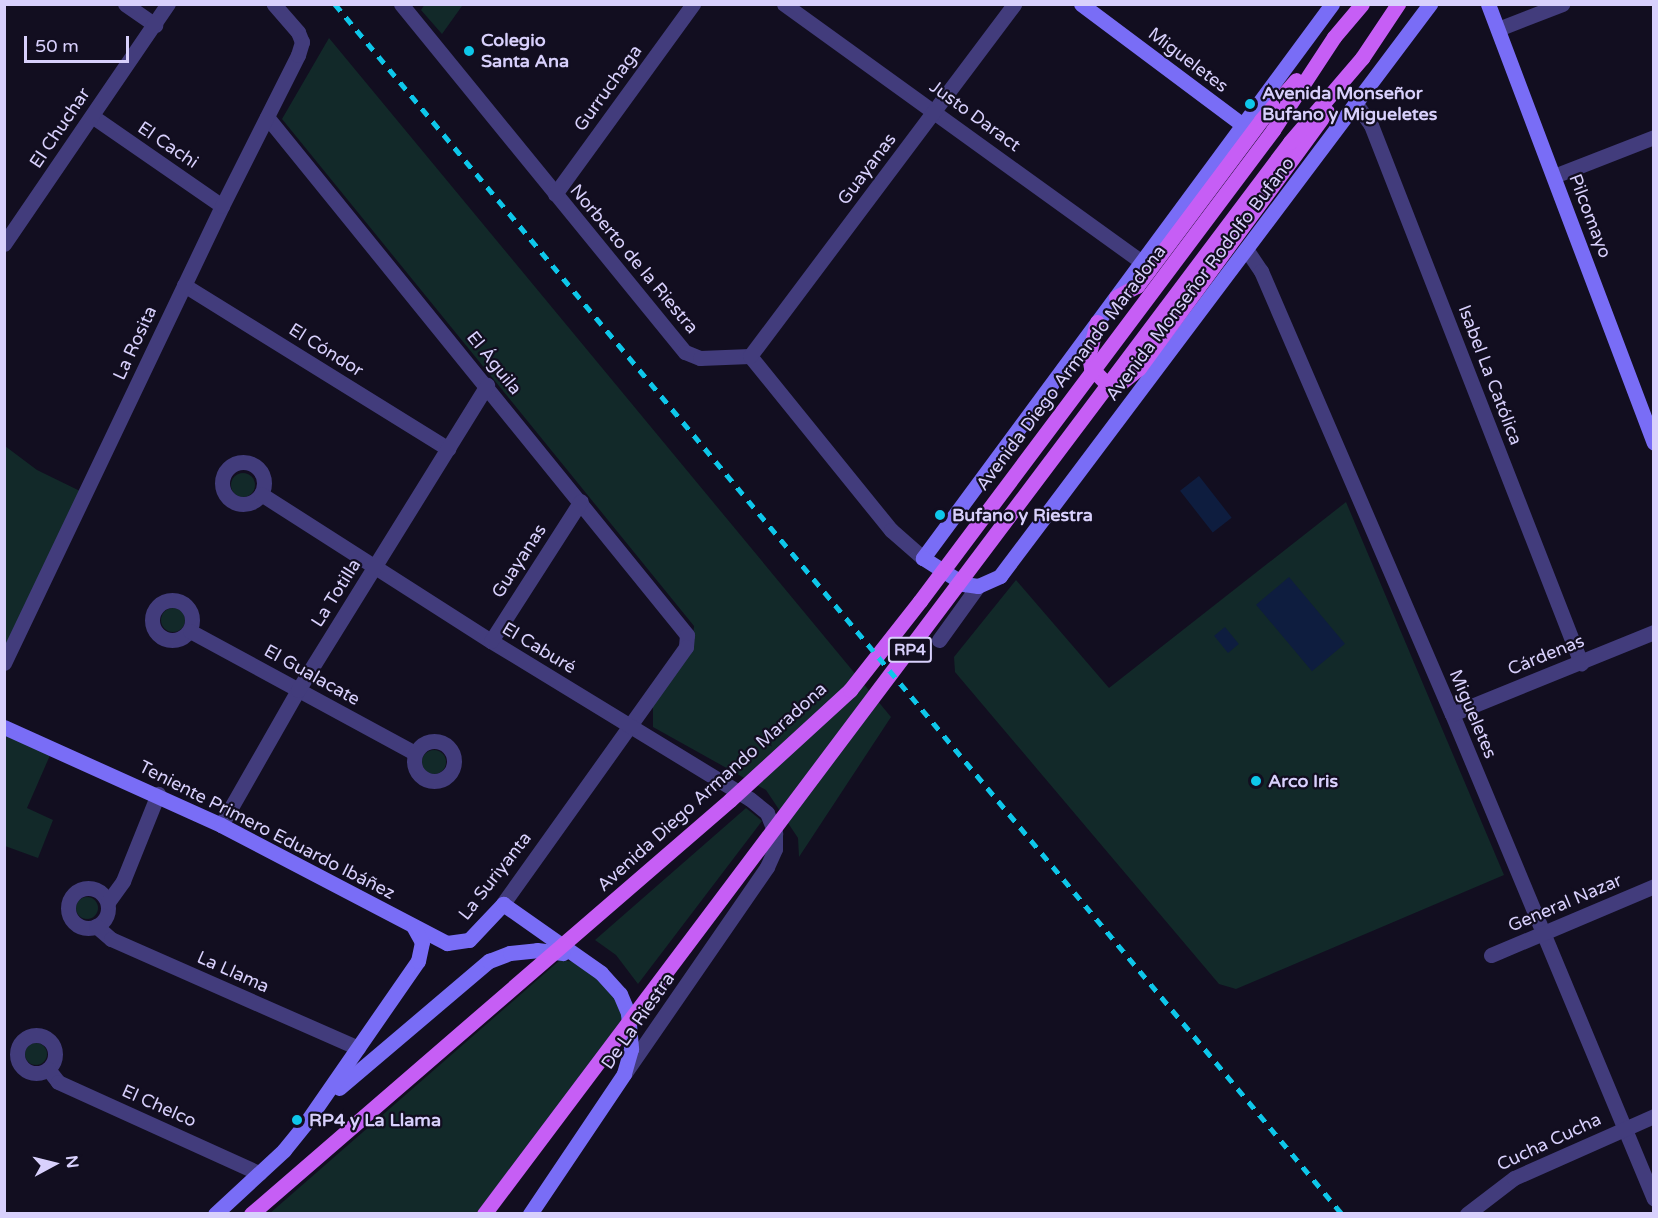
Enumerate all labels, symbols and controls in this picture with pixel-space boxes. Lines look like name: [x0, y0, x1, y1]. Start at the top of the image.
street label: Migueletes: [1144, 23, 1232, 97]
scale bar: [27, 24, 132, 62]
place label: Colegio Santa Ana: [481, 30, 569, 72]
text: 50 m: [35, 35, 79, 57]
street label: Gurruchaga: [569, 41, 647, 135]
marker: Colegio Santa Ana: [462, 44, 476, 58]
street label: Justo Daract: [925, 76, 1025, 156]
place label: Avenida Monseñor Bufano y Migueletes: [1262, 83, 1437, 125]
street label: El Chuchar: [25, 84, 95, 172]
marker: Avenida Monseñor Bufano y Migueletes: [1243, 97, 1257, 111]
street label: El Cachi: [134, 117, 202, 173]
street label: Guayanas: [833, 129, 901, 209]
street label: Avenida Monseñor Rodolfo Bufano: [1101, 153, 1299, 405]
street label: Pilcomayo: [1564, 171, 1616, 261]
street label: Norberto de la Riestra: [565, 180, 703, 338]
street label: Avenida Diego Armando Maradona: [972, 241, 1170, 495]
street label: Isabel La Católica: [1453, 302, 1527, 448]
street label: La Rosita: [109, 303, 161, 383]
street label: El Cóndor: [285, 319, 367, 381]
street label: El Águila: [462, 327, 526, 399]
place label: Bufano y Riestra: [952, 504, 1093, 526]
marker: Bufano y Riestra: [933, 508, 947, 522]
street label: Guayanas: [487, 520, 551, 602]
street label: La Totilla: [307, 555, 365, 631]
street label: El Caburé: [498, 618, 580, 678]
street label: Cárdenas: [1505, 630, 1587, 680]
road number: RP4: [888, 637, 932, 663]
street label: El Gualacate: [260, 640, 364, 710]
street label: Migueletes: [1445, 666, 1501, 762]
street label: Avenida Diego Armando Maradona: [593, 678, 831, 896]
street label: Teniente Primero Eduardo Ibáñez: [136, 756, 398, 904]
place label: Arco Iris: [1268, 770, 1338, 792]
marker: Arco Iris: [1249, 774, 1263, 788]
street label: La Suriyanta: [454, 828, 536, 924]
street label: General Nazar: [1505, 869, 1625, 937]
street label: La Llama: [194, 947, 272, 997]
street label: De La Riestra: [597, 968, 679, 1074]
street label: El Chelco: [118, 1080, 200, 1132]
street label: Cucha Cucha: [1493, 1108, 1605, 1176]
place label: RP4 y La Llama: [309, 1109, 441, 1131]
marker: RP4 y La Llama: [290, 1113, 304, 1127]
north arrow: [24, 1134, 84, 1194]
text: N: [61, 1154, 83, 1169]

